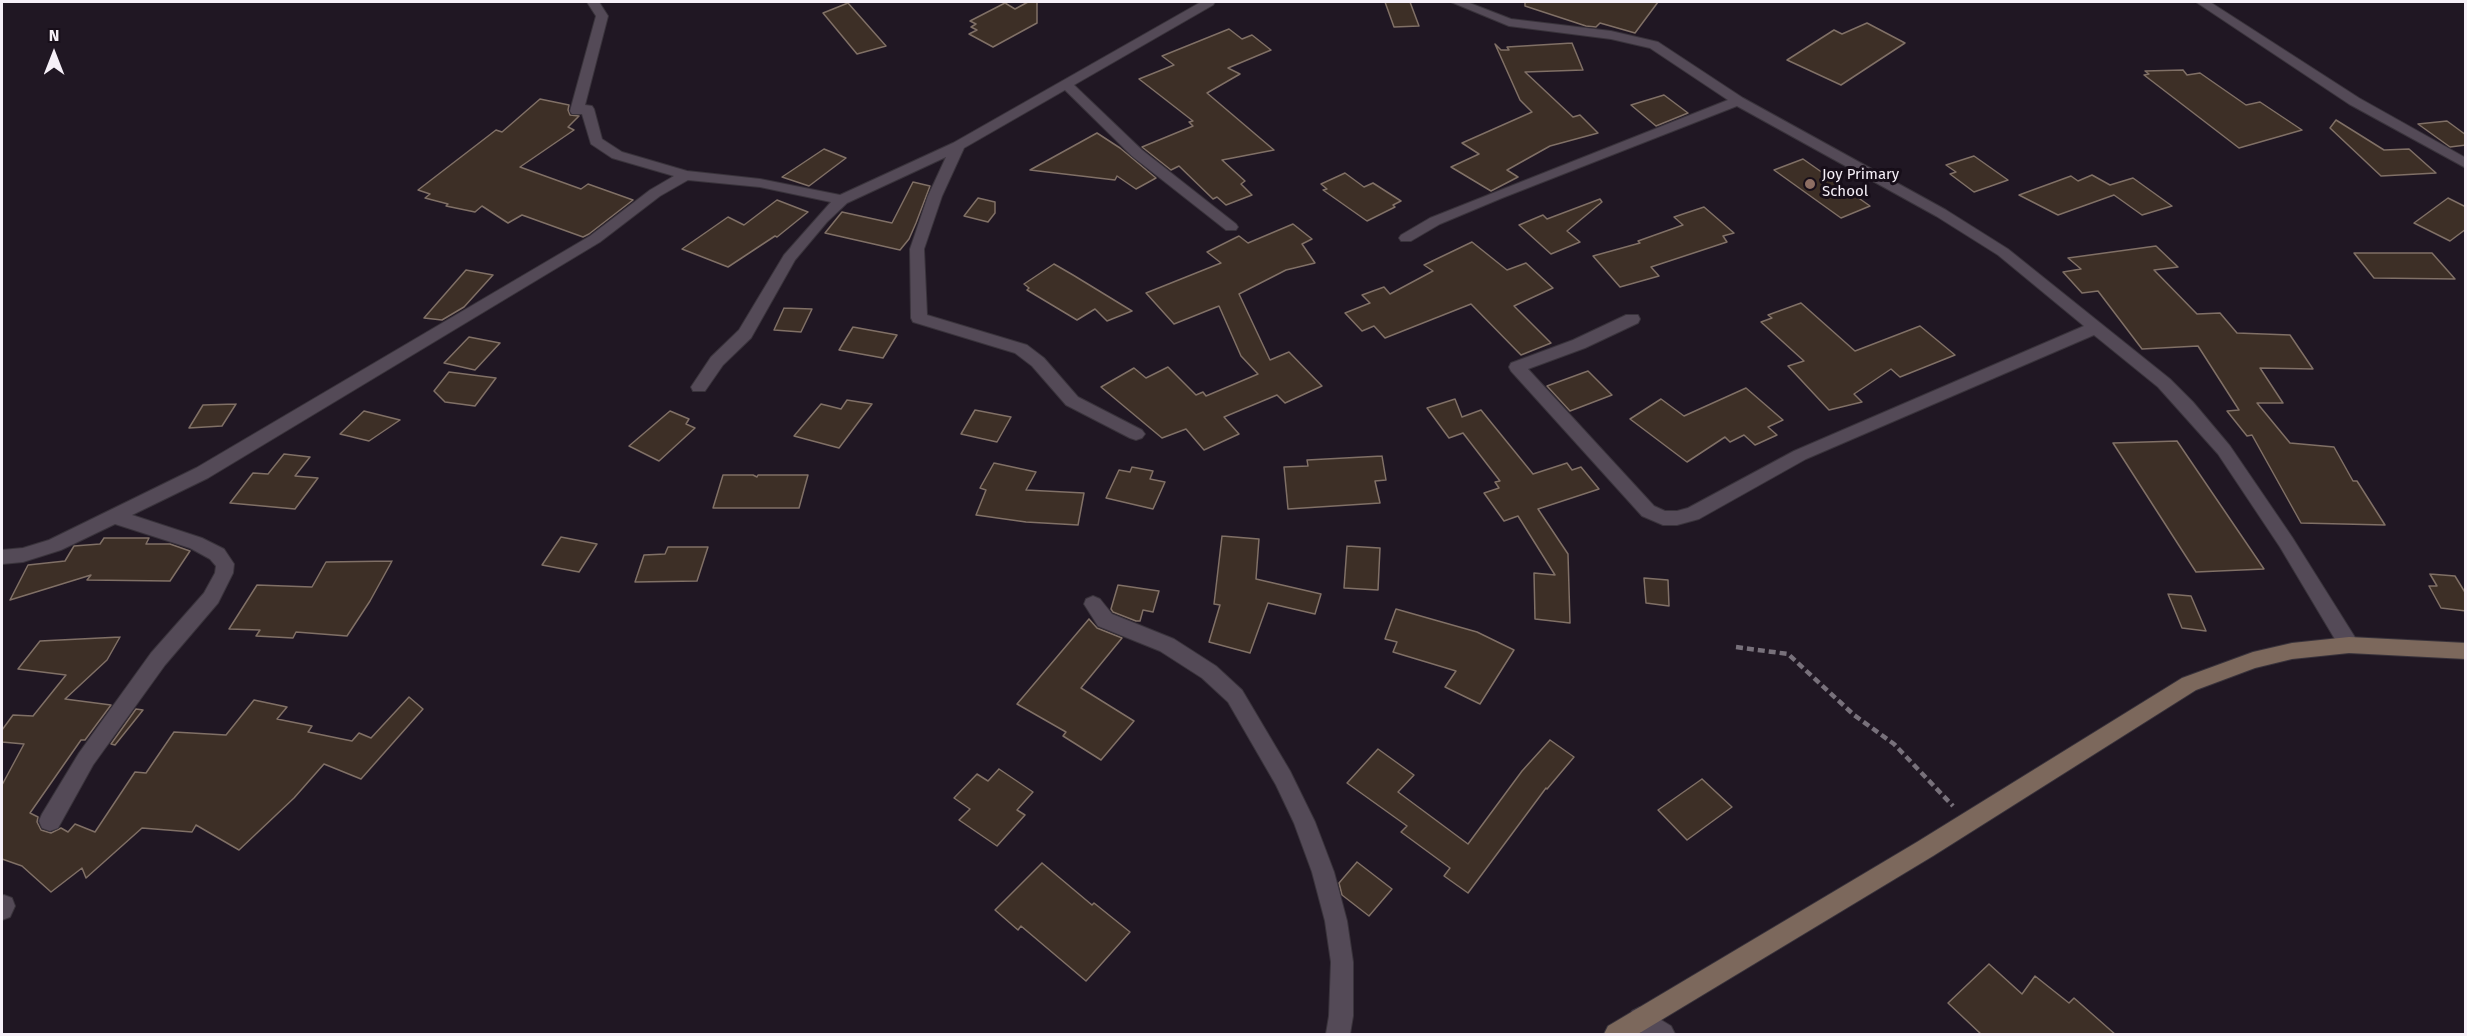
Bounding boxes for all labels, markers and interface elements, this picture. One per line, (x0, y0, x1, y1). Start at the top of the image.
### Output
north arrow (24, 24, 84, 84)
text: N (49, 26, 59, 45)
place label: Joy Primary School (1822, 166, 1899, 201)
marker: Joy Primary School (1803, 177, 1817, 191)

